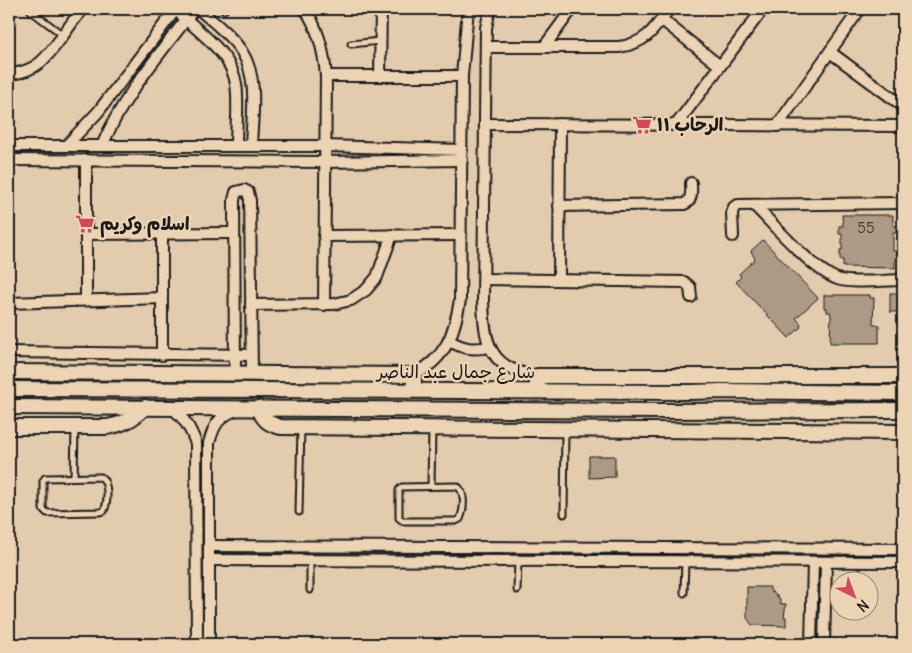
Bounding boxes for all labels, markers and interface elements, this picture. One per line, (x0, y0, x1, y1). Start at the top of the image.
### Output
place label: الرحاب ١١ (657, 113, 723, 136)
supermarket icon: الرحاب ١١ (631, 114, 653, 136)
place label: اسلام وكريم (100, 212, 190, 238)
supermarket icon: اسلام وكريم (74, 213, 96, 235)
house number: 55 (857, 218, 875, 237)
street label: شارع جمال عبد الناصر (375, 360, 535, 384)
north arrow (830, 570, 880, 620)
text: N (853, 596, 872, 616)

